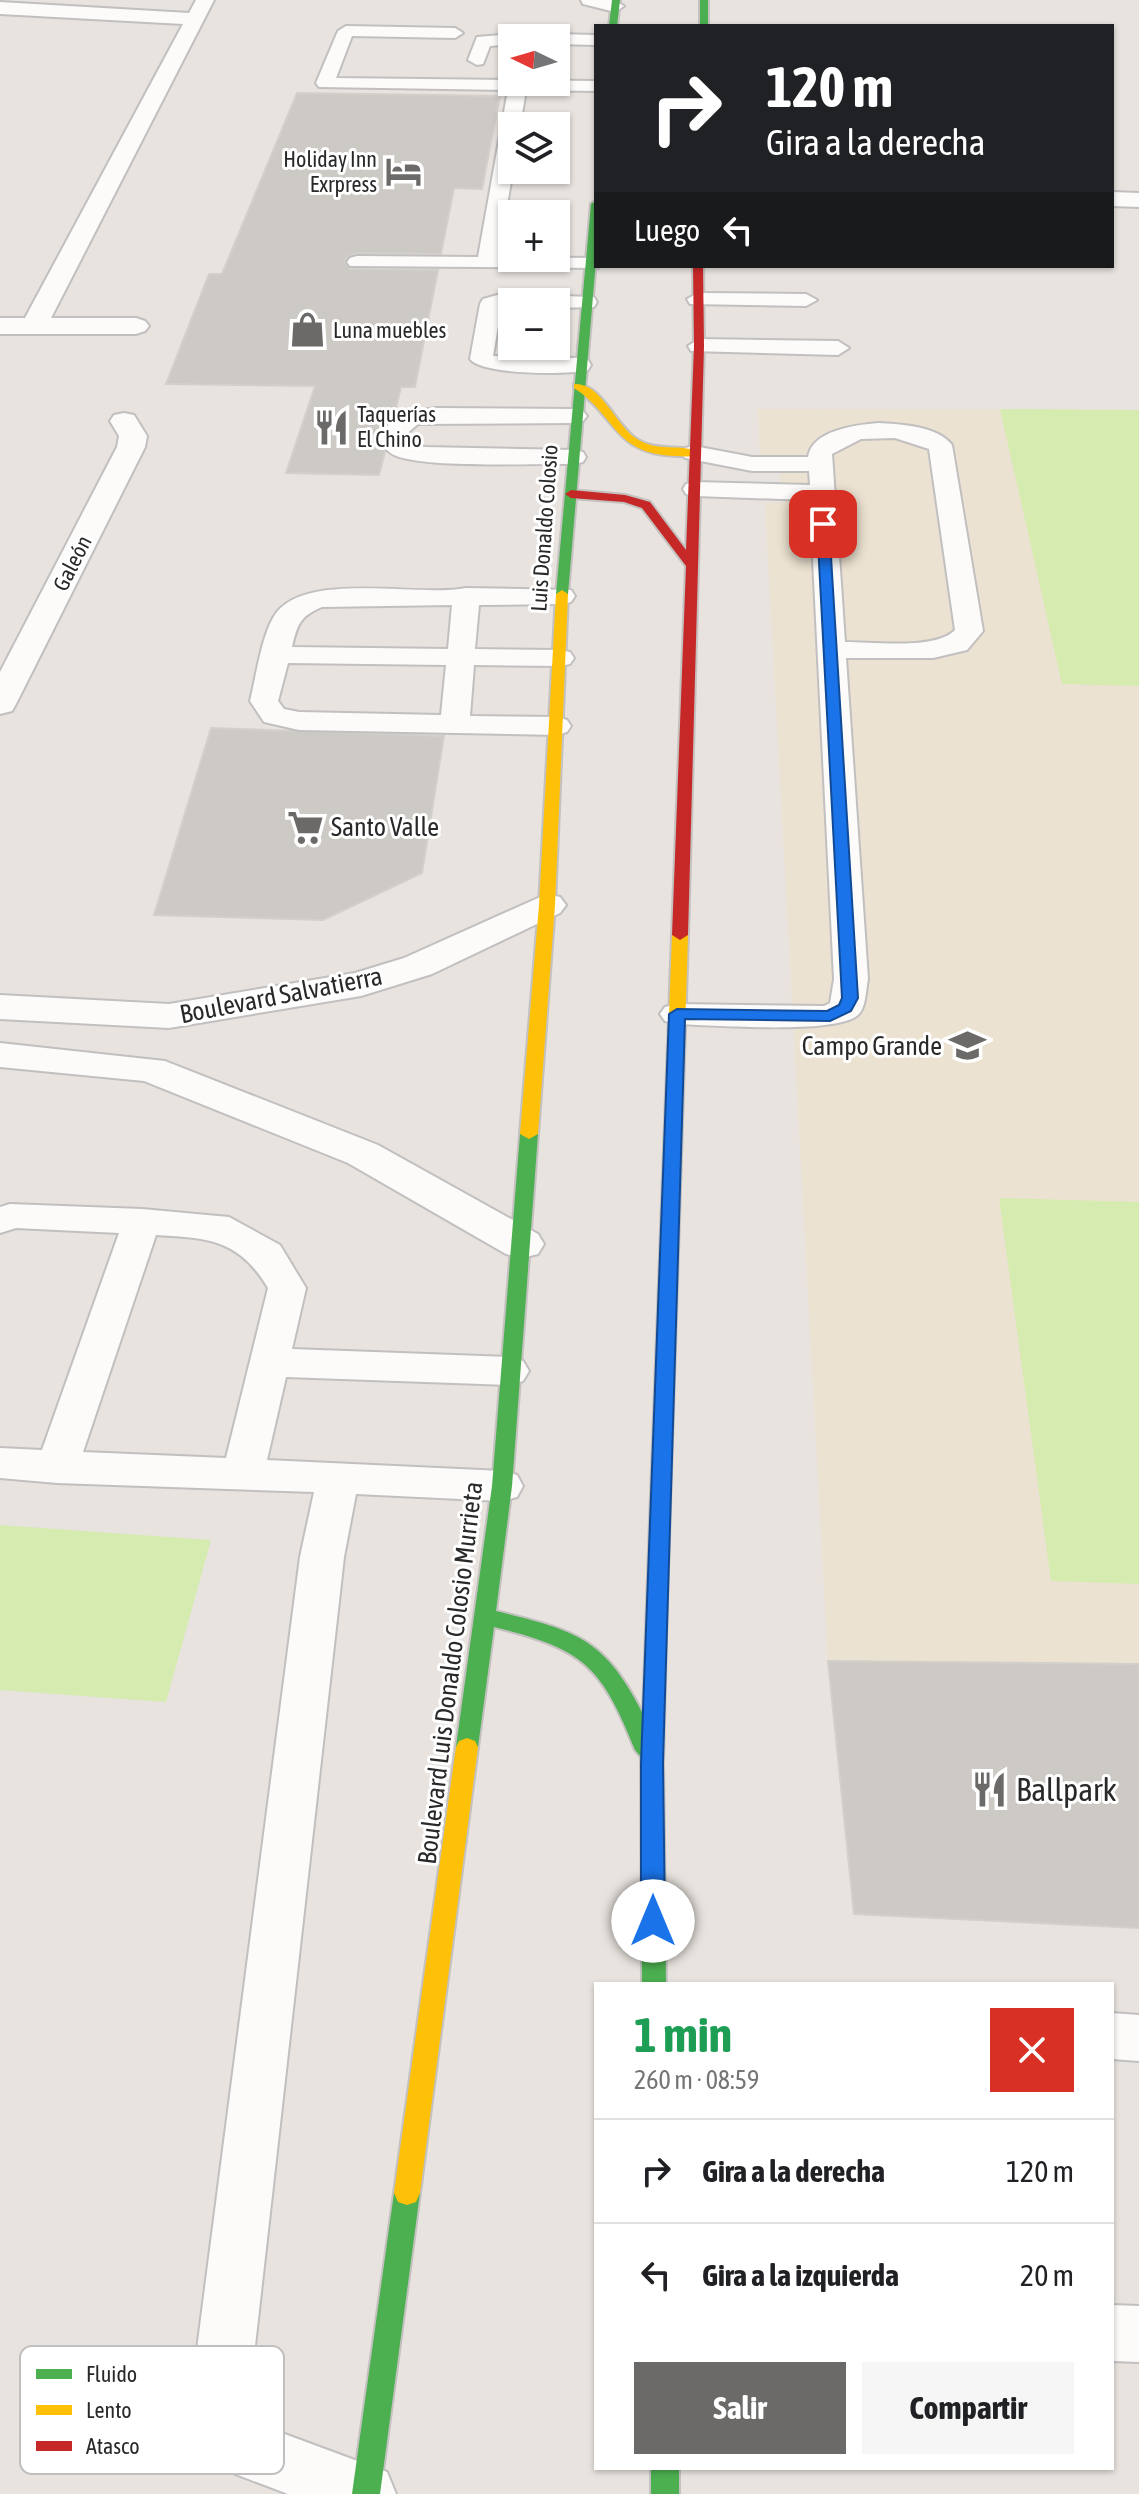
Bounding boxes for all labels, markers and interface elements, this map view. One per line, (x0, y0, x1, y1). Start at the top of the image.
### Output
north arrow (498, 24, 570, 96)
map controls (498, 24, 570, 360)
text: 120 m (766, 55, 893, 119)
icon: right (634, 56, 738, 160)
button: layers (498, 112, 570, 184)
text: Gira a la derecha (766, 121, 986, 163)
place label: Holiday Inn Exrpress (283, 146, 377, 197)
hotel icon: Holiday Inn Exrpress (384, 153, 422, 191)
button: + (498, 200, 570, 272)
icon: left (716, 208, 760, 252)
text: Luego (634, 213, 700, 247)
button: − (498, 288, 570, 360)
shop icon: Luna muebles (288, 311, 326, 349)
place label: Luna muebles (333, 317, 447, 343)
place label: Taquerías El Chino (357, 401, 436, 452)
restaurant icon: Taquerías El Chino (312, 408, 350, 446)
street label: Luis Donaldo Colosio (525, 444, 563, 612)
pin (789, 490, 857, 558)
icon: arrive (801, 502, 845, 546)
street label: Galeón (47, 531, 97, 595)
supermarket icon: Santo Valle (286, 808, 324, 846)
place label: Santo Valle (331, 812, 439, 842)
street label: Boulevard Salvatierra (177, 961, 385, 1029)
school or university icon: Campo Grande (949, 1027, 987, 1065)
place label: Campo Grande (802, 1031, 942, 1061)
street label: Boulevard Luis Donaldo Colosio Murrieta (412, 1480, 488, 1866)
restaurant icon: Ballpark (971, 1770, 1009, 1808)
place label: Ballpark (1016, 1771, 1117, 1808)
position arrow (611, 1879, 695, 1963)
text: 1 min (634, 2007, 732, 2062)
button: close (990, 2008, 1074, 2092)
text: 260 m · 08:59 (634, 2065, 759, 2095)
icon: right (634, 2149, 678, 2193)
text: Gira a la derecha (702, 2154, 885, 2188)
text: 120 m (1006, 2154, 1074, 2188)
icon: left (634, 2253, 678, 2297)
text: Gira a la izquierda (702, 2258, 899, 2292)
text: 20 m (1020, 2258, 1074, 2292)
legend (20, 2346, 284, 2474)
text: Fluido (86, 2361, 137, 2387)
button: Salir (634, 2362, 846, 2454)
button: Compartir (862, 2362, 1074, 2454)
text: Lento (86, 2397, 132, 2423)
text: Atasco (86, 2433, 140, 2459)

